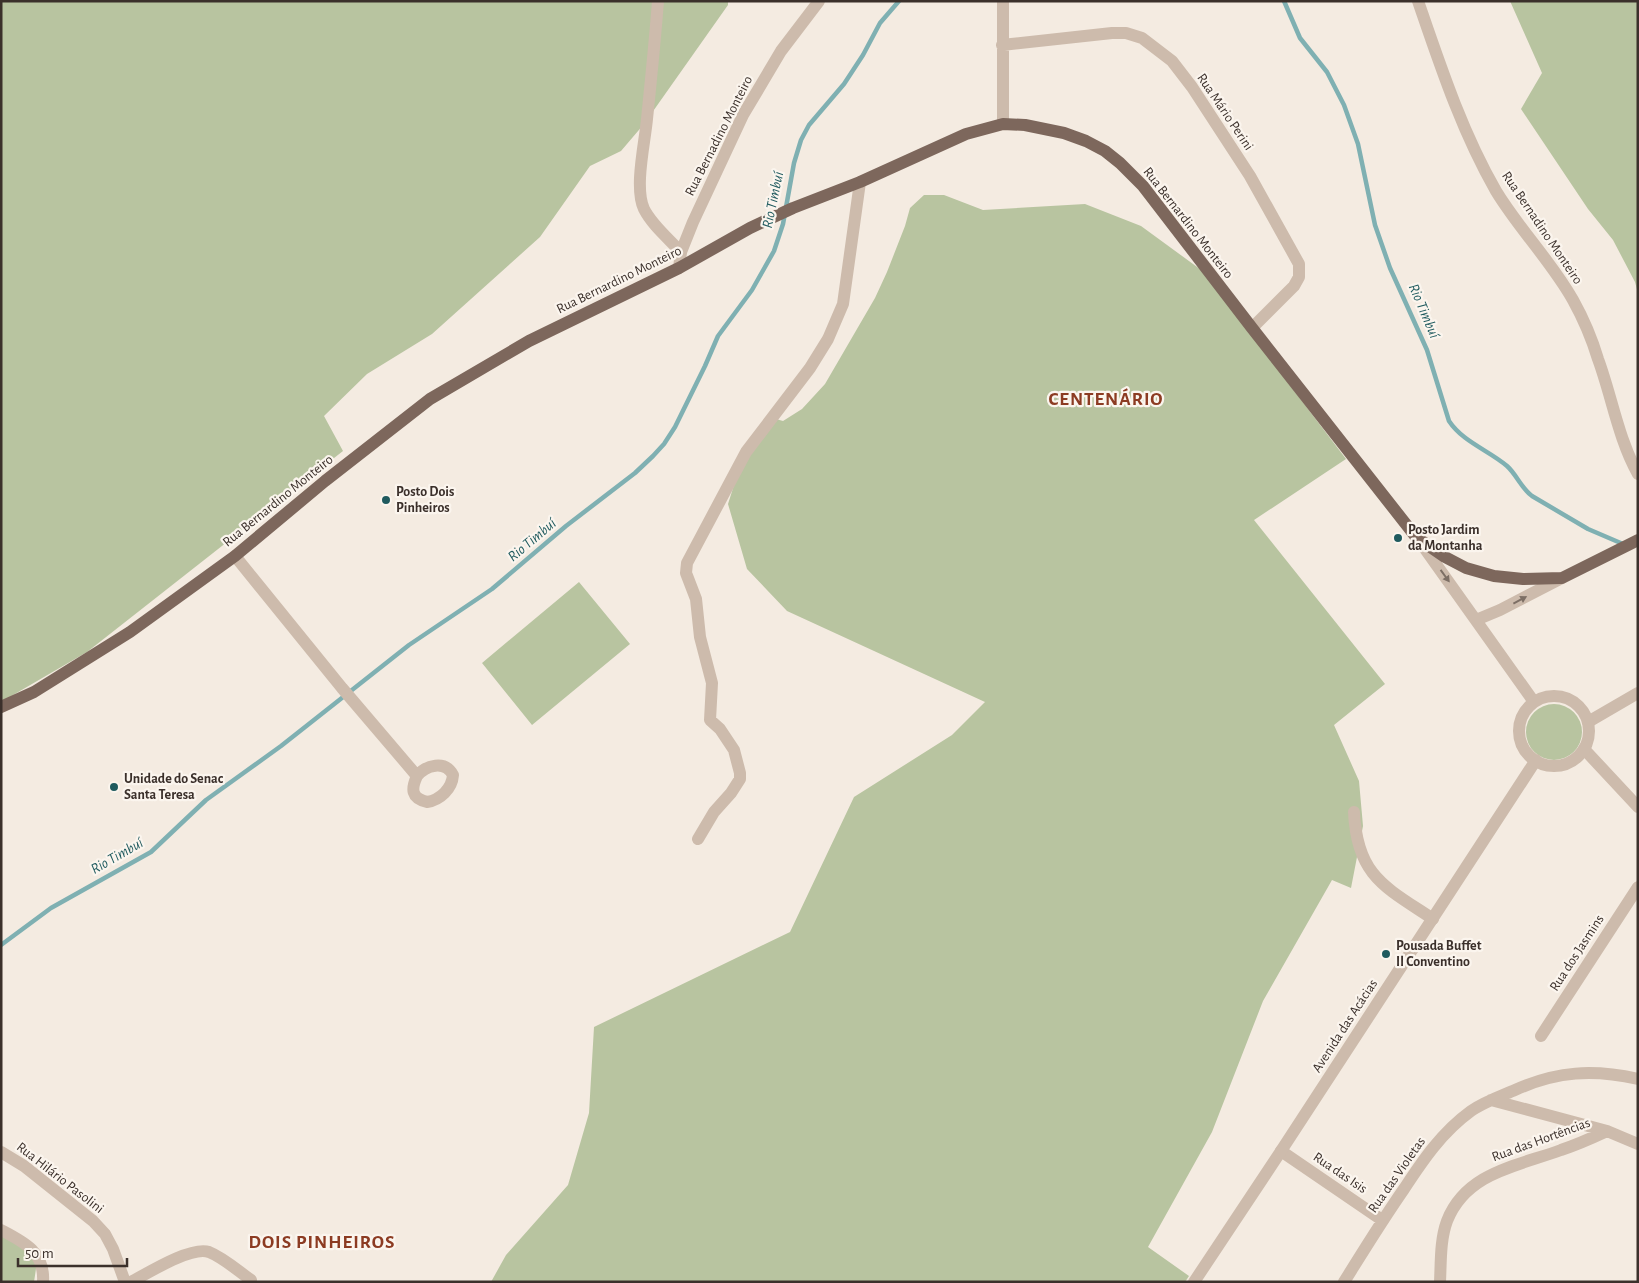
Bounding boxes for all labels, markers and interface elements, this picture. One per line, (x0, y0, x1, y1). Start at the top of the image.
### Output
street label: Rua Mário Perini (1194, 71, 1256, 153)
street label: Rua Bernadino Monteiro (683, 74, 755, 198)
street label: Rua Bernardino Monteiro (1140, 165, 1236, 281)
street label: Rua Bernadino Monteiro (1499, 169, 1585, 287)
water label: Rio Timbuí (760, 170, 786, 230)
street label: Rua Bernardino Monteiro (554, 244, 684, 316)
water label: Rio Timbuí (1406, 282, 1442, 341)
district label: CENTENÁRIO (1048, 388, 1164, 409)
street label: Rua Bernardino Monteiro (220, 452, 336, 550)
place label: Posto Dois Pinheiros (396, 485, 454, 515)
marker: Posto Dois Pinheiros (380, 494, 392, 506)
water label: Rio Timbuí (505, 515, 559, 564)
place label: Posto Jardim da Montanha (1408, 523, 1483, 553)
marker: Posto Jardim da Montanha (1392, 532, 1404, 544)
one-way arrow (1440, 569, 1450, 583)
one-way arrow (1513, 596, 1527, 604)
place label: Unidade do Senac Santa Teresa (124, 772, 224, 802)
marker: Unidade do Senac Santa Teresa (108, 781, 120, 793)
water label: Rio Timbuí (88, 835, 146, 877)
street label: Rua dos Jasmins (1547, 912, 1607, 994)
place label: Pousada Buffet Il Conventino (1396, 939, 1482, 969)
marker: Pousada Buffet Il Conventino (1380, 948, 1392, 960)
street label: Avenida das Acácias (1310, 977, 1380, 1075)
street label: Rua das Hortências (1490, 1116, 1592, 1164)
street label: Rua das Violetas (1366, 1135, 1428, 1215)
street label: Rua Hilário Pasolini (14, 1140, 106, 1216)
street label: Rua das Isis (1310, 1150, 1370, 1196)
district label: DOIS PINHEIROS (248, 1233, 396, 1252)
scale bar (18, 1236, 126, 1268)
text: 50 m (25, 1246, 54, 1261)

